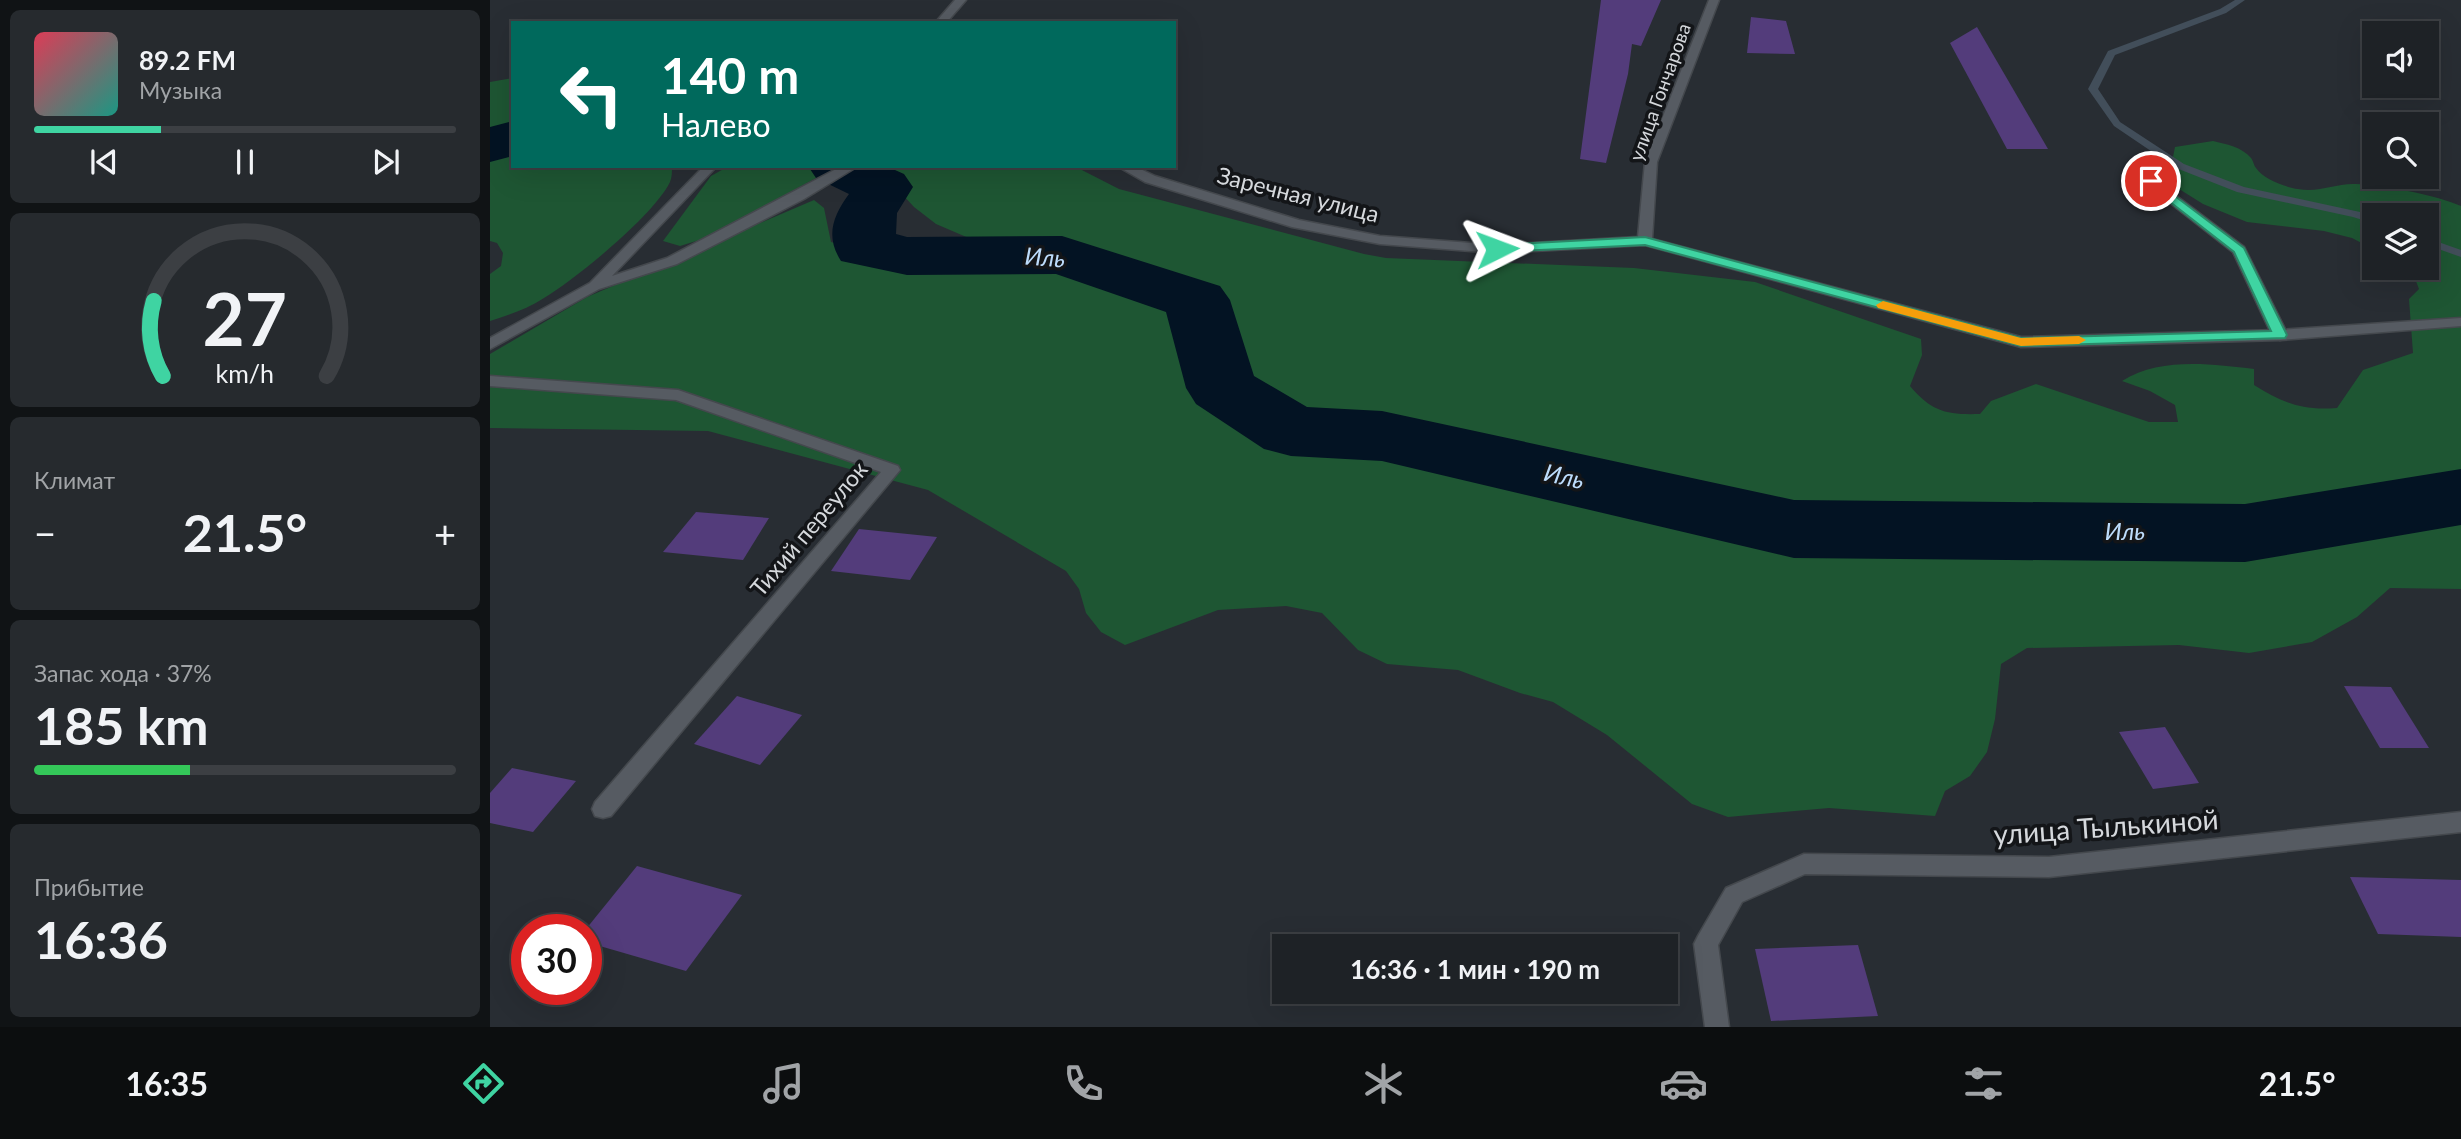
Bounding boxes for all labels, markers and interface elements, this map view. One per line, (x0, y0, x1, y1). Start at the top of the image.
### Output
street label: улица Гончарова (1624, 20, 1695, 164)
map controls (2362, 21, 2439, 280)
button: sound (2362, 21, 2439, 98)
text: 89.2 FM (139, 44, 236, 76)
text: 140 m (661, 46, 799, 104)
icon: left (546, 49, 637, 140)
text: Музыка (139, 76, 222, 104)
text: Налево (661, 105, 771, 144)
button: search (2362, 112, 2439, 189)
icon: previous (85, 143, 123, 181)
icon: pause (226, 143, 264, 181)
icon: next (367, 143, 405, 181)
pin (2121, 151, 2181, 211)
street label: Заречная улица (1214, 160, 1382, 228)
icon: arrive (2132, 162, 2170, 200)
button: layers (2362, 203, 2439, 280)
position arrow (1460, 212, 1534, 286)
water label: Иль (1024, 241, 1066, 272)
text: 27 (203, 275, 287, 363)
text: km/h (216, 358, 274, 388)
street label: Тихий переулок (744, 455, 873, 601)
water label: Иль (1541, 457, 1587, 494)
text: Климат (34, 466, 115, 494)
text: 21.5° (183, 501, 307, 563)
text: − (34, 510, 56, 556)
text: + (434, 510, 456, 556)
water label: Иль (2105, 516, 2145, 545)
text: Запас хода · 37% (34, 659, 212, 687)
text: 185 km (34, 694, 208, 756)
street label: улица Тылькиной (1992, 801, 2220, 851)
text: Прибытие (34, 873, 144, 901)
text: 16:36 (34, 908, 168, 970)
speed limit sign: 30 (511, 914, 602, 1005)
text: 16:36 · 1 мин · 190 m (1350, 953, 1600, 985)
icon: directions (459, 1059, 508, 1108)
icon: music (759, 1059, 808, 1108)
icon: phone (1059, 1059, 1108, 1108)
icon: climate (1359, 1059, 1408, 1108)
icon: car (1659, 1059, 1708, 1108)
icon: filters (1959, 1059, 2008, 1108)
text: 16:35 (125, 1064, 208, 1103)
text: 21.5° (2259, 1064, 2335, 1103)

